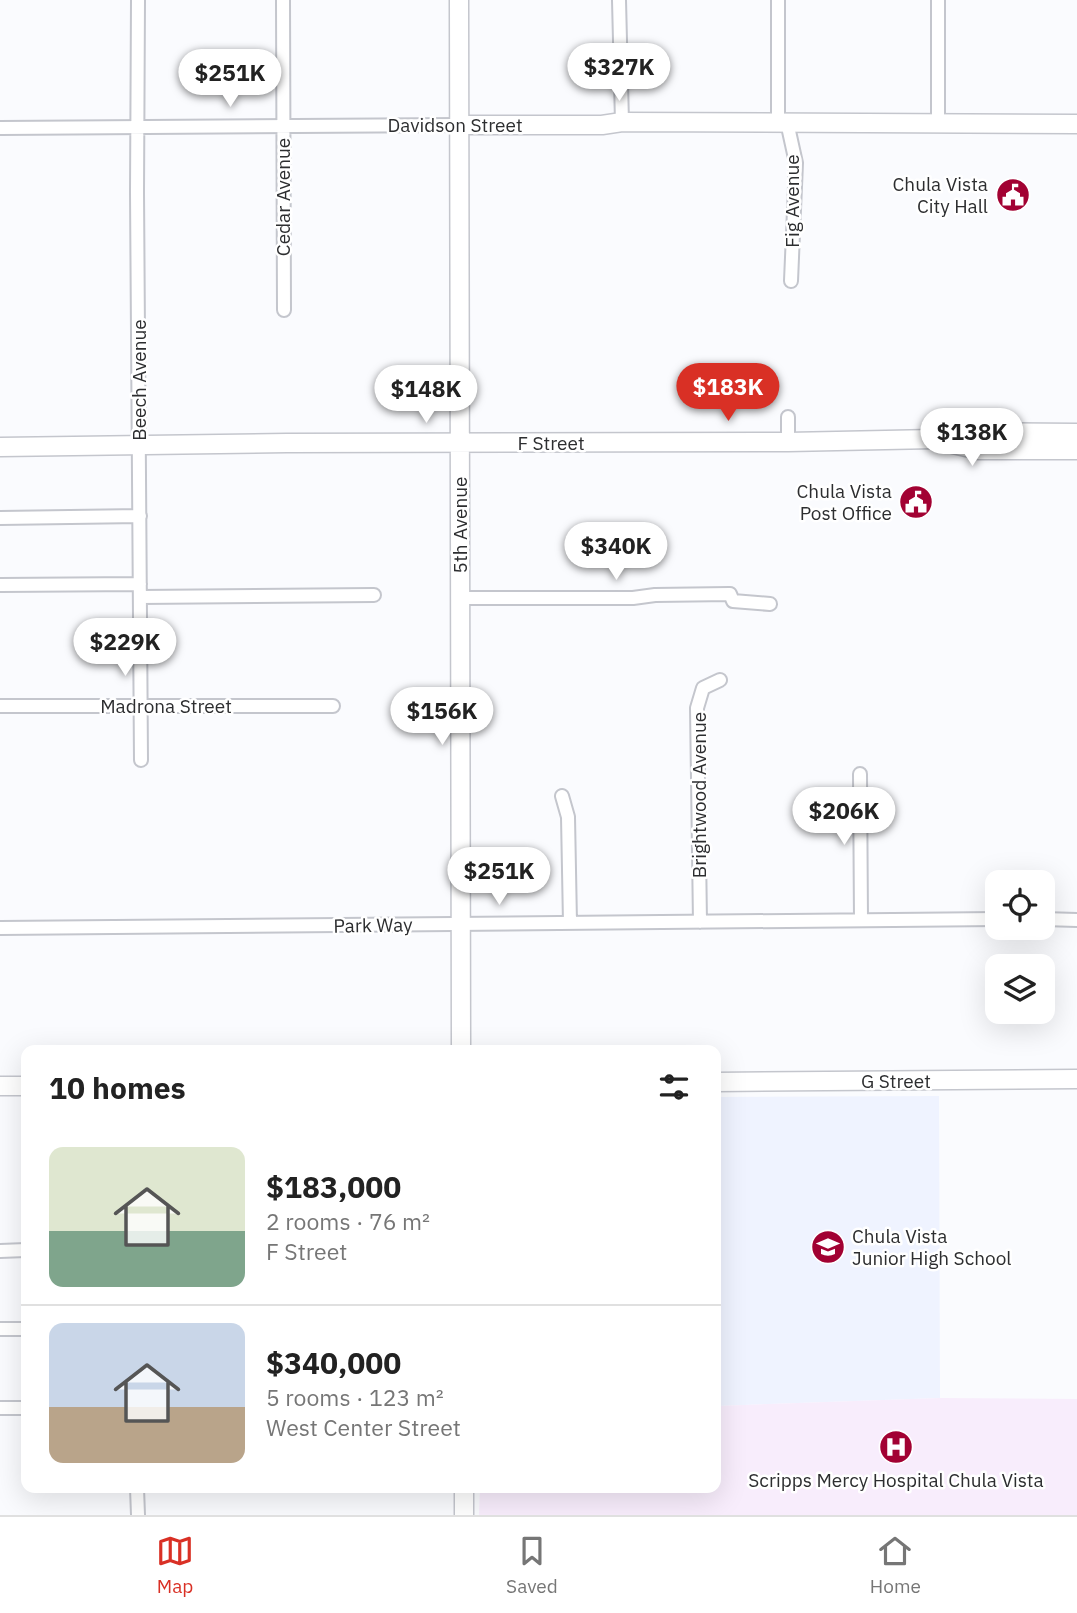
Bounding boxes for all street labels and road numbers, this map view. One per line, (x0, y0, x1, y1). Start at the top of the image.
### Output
street label: Davidson Street (387, 113, 523, 137)
street label: Cedar Avenue (271, 138, 295, 256)
street label: Fig Avenue (780, 154, 804, 248)
street label: Beech Avenue (127, 319, 151, 441)
street label: F Street (517, 431, 585, 455)
street label: 5th Avenue (448, 477, 472, 573)
street label: Madrona Street (100, 694, 232, 718)
street label: Brightwood Avenue (687, 712, 711, 878)
street label: Park Way (333, 912, 413, 938)
street label: G Street (861, 1069, 931, 1093)

